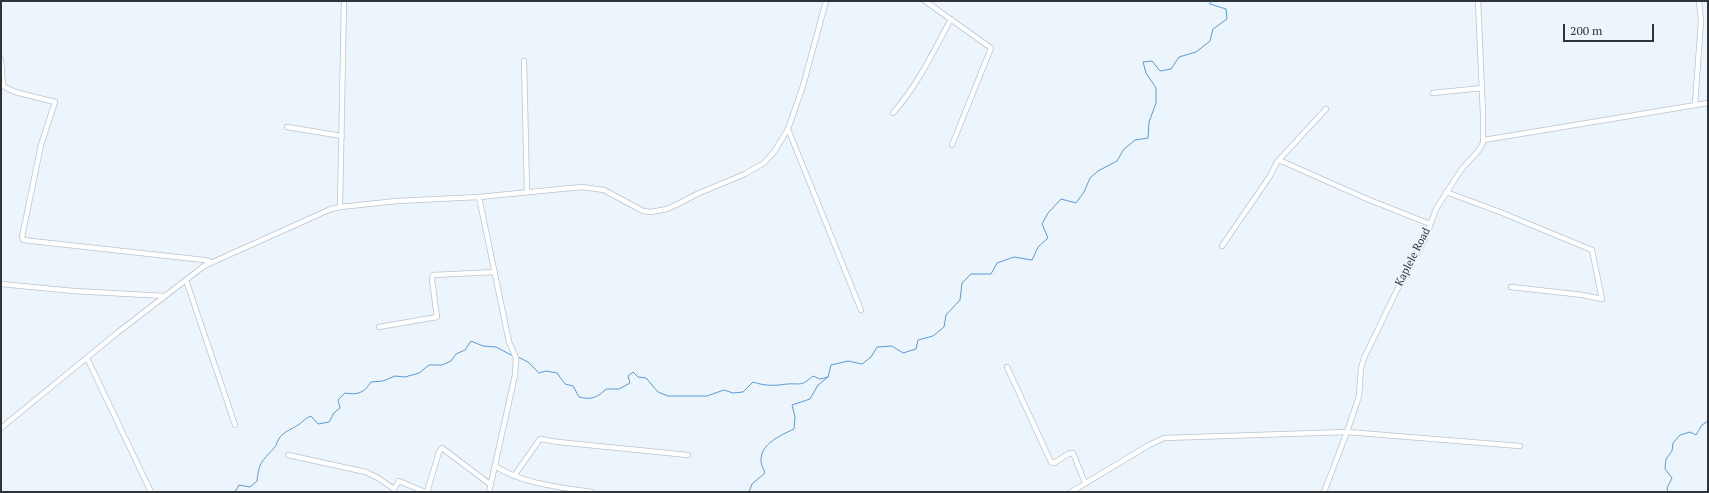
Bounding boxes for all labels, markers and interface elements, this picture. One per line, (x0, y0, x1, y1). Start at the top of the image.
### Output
scale bar (1565, 16, 1656, 42)
text: 200 m (1570, 23, 1602, 38)
street label: Kaplele Road (1393, 226, 1433, 288)

